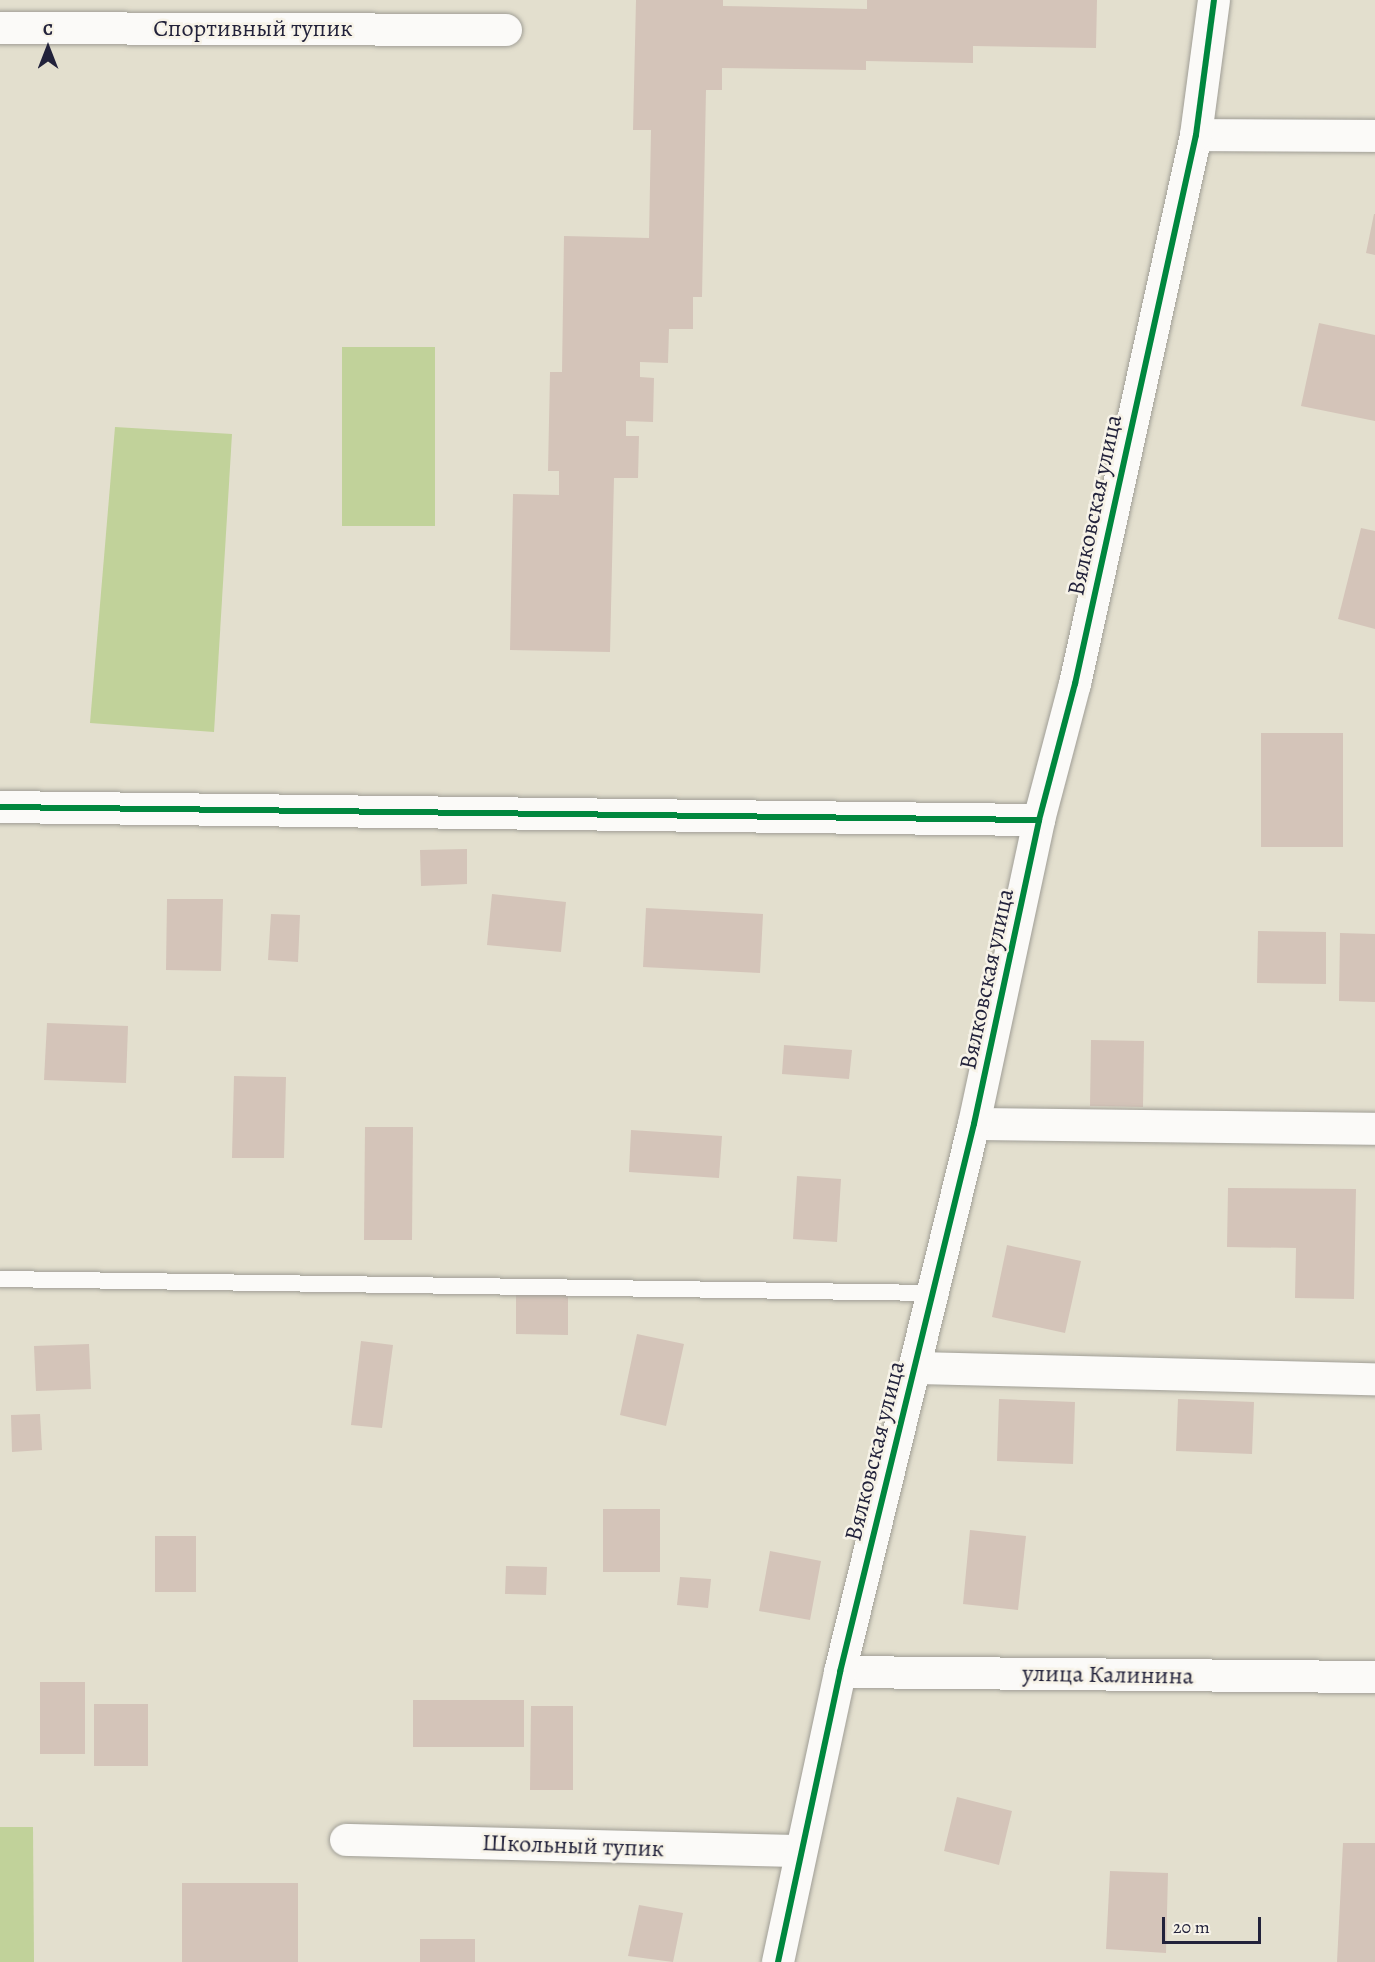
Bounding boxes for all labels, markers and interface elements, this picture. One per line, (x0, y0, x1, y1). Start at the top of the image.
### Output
street label: Спортивный тупик (153, 15, 353, 43)
north arrow (18, 18, 78, 78)
text: С (43, 19, 53, 41)
street label: Вялковская улица (1062, 412, 1128, 598)
street label: Вялковская улица (954, 886, 1020, 1072)
street label: Вялковская улица (839, 1358, 911, 1544)
street label: улица Калинина (1022, 1659, 1194, 1691)
street label: Школьный тупик (481, 1828, 665, 1864)
scale bar (1165, 1905, 1264, 1943)
text: 20 m (1173, 1915, 1210, 1939)

